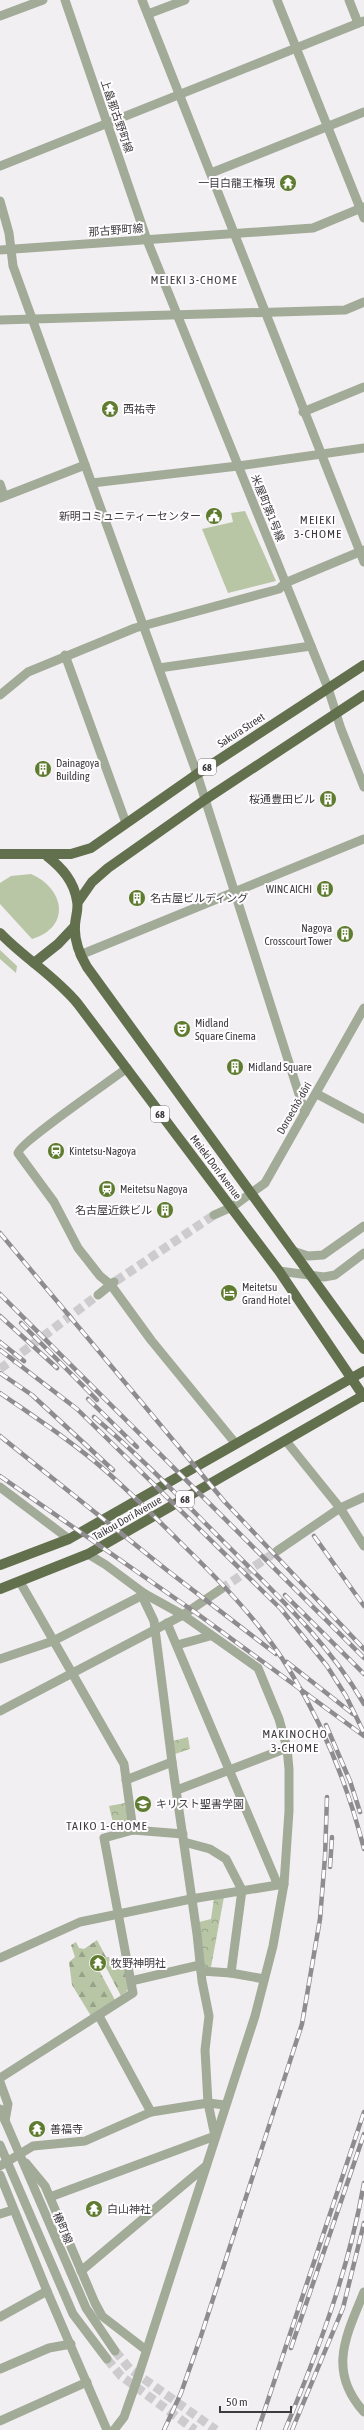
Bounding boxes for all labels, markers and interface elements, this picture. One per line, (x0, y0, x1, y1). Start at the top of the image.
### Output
street label: 上畠那古野町線 (99, 78, 135, 154)
temple icon: 一目白龍王権現 (278, 173, 298, 193)
place label: 一目白龍王権現 (198, 177, 275, 189)
street label: 那古野町線 (88, 222, 144, 238)
district label: MEIEKI 3-CHOME (150, 273, 238, 287)
temple icon: 西祐寺 (100, 399, 120, 419)
place label: 西祐寺 (123, 403, 156, 415)
street label: 米屋町第1号線 (249, 473, 287, 543)
public building icon: 新明コミュニティーセンター (204, 506, 224, 526)
place label: 新明コミュニティーセンター (59, 510, 201, 522)
district label: MEIEKI 3-CHOME (294, 513, 342, 541)
street label: Sakura Street (215, 710, 267, 750)
place label: Dainagoya Building (56, 757, 99, 782)
building icon: Dainagoya Building (33, 759, 53, 779)
road number: 68 (198, 759, 216, 775)
building icon: 桜通豊田ビル (318, 789, 338, 809)
place label: 桜通豊田ビル (249, 793, 315, 805)
building icon: WINC AICHI (315, 879, 335, 899)
place label: WINC AICHI (266, 883, 312, 895)
building icon: 名古屋ビルディング (127, 888, 147, 908)
place label: 名古屋ビルディング (150, 892, 248, 904)
place label: Nagoya Crosscourt Tower (265, 922, 333, 947)
building icon: Nagoya Crosscourt Tower (335, 924, 355, 944)
place label: Midland Square Cinema (195, 1017, 256, 1042)
theatre icon: Midland Square Cinema (172, 1019, 192, 1039)
building icon: Midland Square (225, 1057, 245, 1077)
place label: Midland Square (248, 1061, 312, 1073)
street label: Doroechō-dōri (274, 1080, 314, 1136)
road number: 68 (151, 1106, 169, 1122)
street label: Meieki Dori Avenue (188, 1132, 244, 1202)
station icon: Kintetsu-Nagoya (46, 1141, 66, 1161)
place label: Kintetsu-Nagoya (69, 1145, 136, 1157)
station icon: Meitetsu Nagoya (97, 1179, 117, 1199)
place label: Meitetsu Nagoya (120, 1183, 188, 1195)
building icon: 名古屋近鉄ビル (155, 1200, 175, 1220)
place label: 名古屋近鉄ビル (75, 1204, 152, 1216)
place label: Meitetsu Grand Hotel (242, 1281, 291, 1306)
hotel icon: Meitetsu Grand Hotel (219, 1283, 239, 1303)
road number: 68 (176, 1491, 194, 1507)
street label: Taikou Dori Avenue (90, 1493, 164, 1543)
district label: MAKINOCHO 3-CHOME (262, 1727, 328, 1755)
school or university icon: キリスト聖書学園 (133, 1794, 153, 1814)
place label: キリスト聖書学園 (156, 1798, 244, 1810)
district label: TAIKO 1-CHOME (66, 1819, 148, 1833)
temple icon: 牧野神明社 (88, 1953, 108, 1973)
place label: 牧野神明社 (111, 1957, 166, 1969)
temple icon: 善福寺 (27, 2119, 47, 2139)
place label: 善福寺 (50, 2123, 83, 2135)
temple icon: 白山神社 (84, 2199, 104, 2219)
place label: 白山神社 (107, 2203, 151, 2215)
street label: 椿町線 (51, 2210, 75, 2246)
scale bar (220, 2388, 291, 2414)
text: 50 m (226, 2395, 248, 2409)

